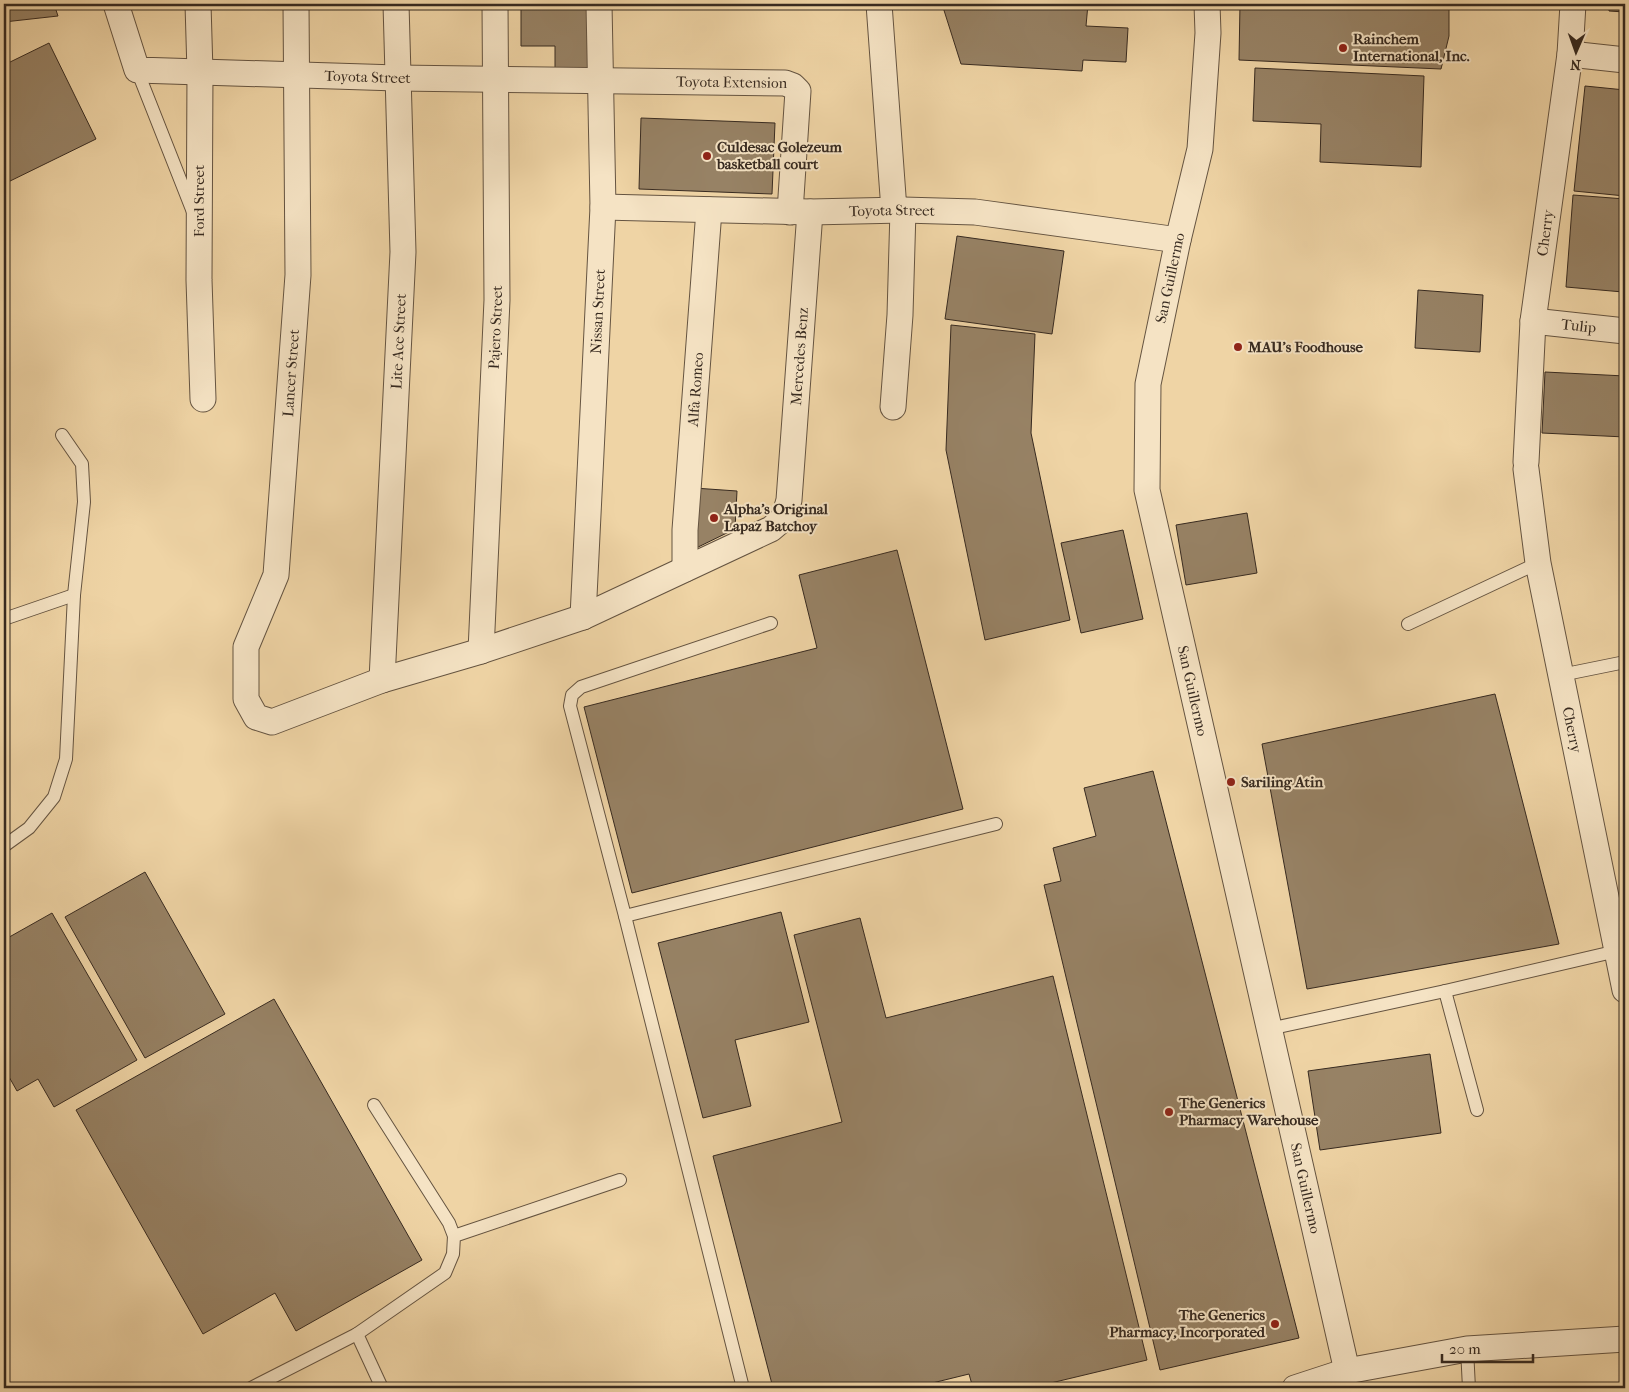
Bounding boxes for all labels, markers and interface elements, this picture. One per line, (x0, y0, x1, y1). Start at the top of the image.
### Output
north arrow (1552, 28, 1602, 78)
place label: Rainchem International, Inc. (1353, 30, 1470, 65)
marker: Rainchem International, Inc. (1337, 42, 1349, 54)
text: N (1570, 56, 1581, 73)
street label: Toyota Street (324, 67, 412, 87)
street label: Toyota Extension (676, 73, 788, 92)
place label: Culdesac Golezeum basketball court (716, 138, 843, 173)
marker: Culdesac Golezeum basketball court (701, 150, 713, 162)
street label: Ford Street (190, 164, 208, 237)
street label: Toyota Street (849, 201, 936, 220)
street label: Cherry (1533, 208, 1557, 257)
street label: San Guillermo (1152, 231, 1188, 325)
street label: Nissan Street (587, 268, 609, 354)
street label: Pajero Street (485, 285, 506, 370)
street label: Lite Ace Street (387, 292, 410, 390)
street label: Mercedes Benz (787, 306, 812, 406)
street label: Tulip (1560, 315, 1597, 337)
street label: Lancer Street (279, 328, 303, 417)
place label: MAU’s Foodhouse (1247, 338, 1364, 356)
marker: MAU’s Foodhouse (1232, 341, 1244, 353)
street label: Alfa Romeo (684, 351, 707, 428)
place label: Alpha's Original Lapaz Batchoy (723, 500, 829, 535)
marker: Alpha's Original Lapaz Batchoy (708, 512, 720, 524)
street label: San Guillermo (1174, 644, 1212, 738)
street label: Cherry (1559, 705, 1586, 755)
place label: Sariling Atin (1241, 773, 1323, 791)
marker: Sariling Atin (1225, 776, 1237, 788)
place label: The Generics Pharmacy Warehouse (1178, 1094, 1319, 1129)
marker: The Generics Pharmacy Warehouse (1163, 1106, 1175, 1118)
street label: San Guillermo (1287, 1141, 1325, 1236)
place label: The Generics Pharmacy, Incorporated (1109, 1306, 1266, 1341)
marker: The Generics Pharmacy, Incorporated (1269, 1318, 1281, 1330)
scale bar (1442, 1332, 1533, 1364)
text: 20 m (1449, 1340, 1481, 1358)

